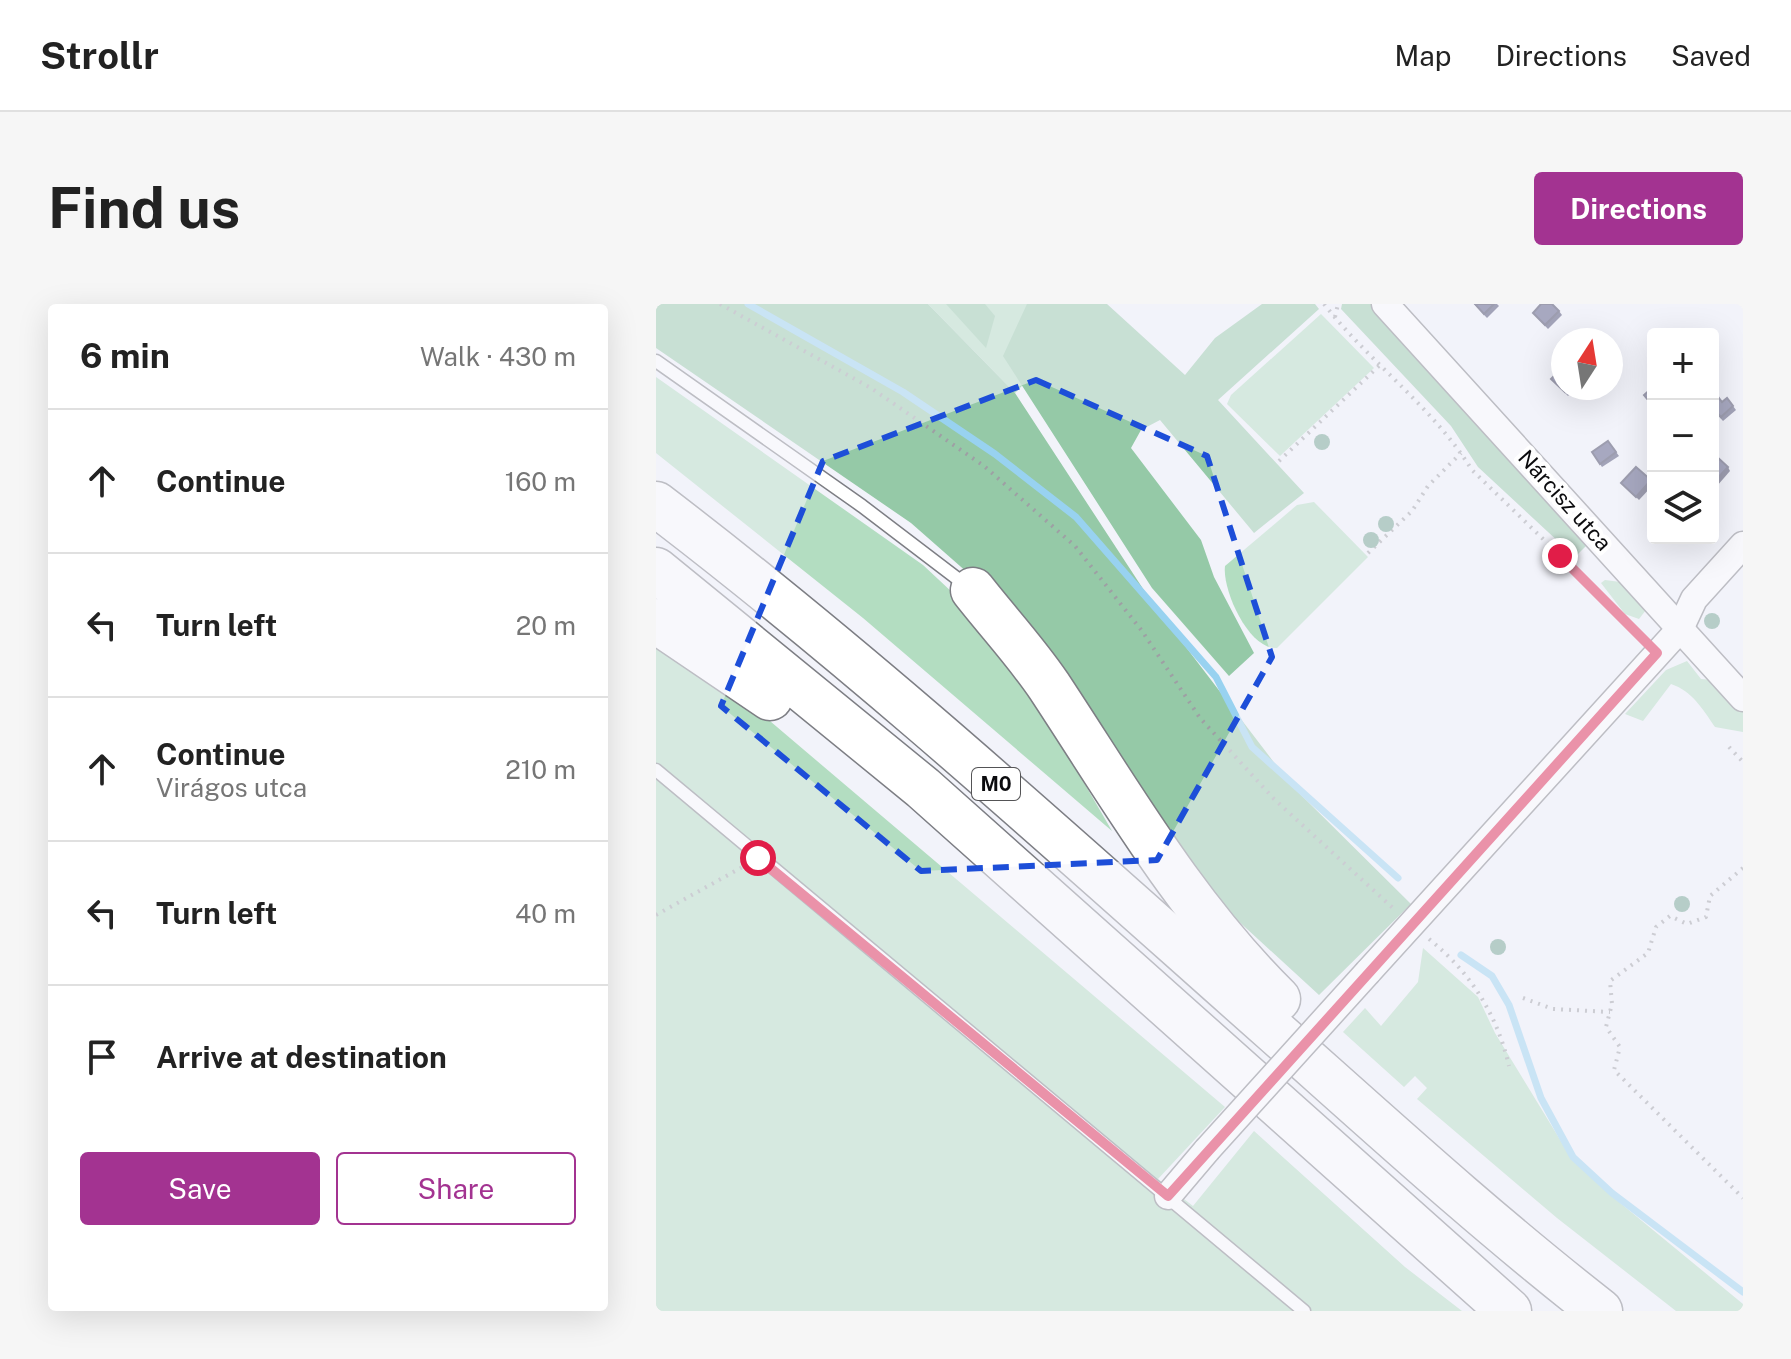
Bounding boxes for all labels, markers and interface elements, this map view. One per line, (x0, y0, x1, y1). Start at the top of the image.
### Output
text: Strollr (40, 33, 159, 78)
text: Map (1395, 39, 1451, 72)
text: Directions (1495, 39, 1627, 72)
text: Saved (1671, 39, 1751, 72)
button: Directions (1534, 172, 1743, 245)
text: Find us (48, 175, 240, 241)
north arrow (1551, 328, 1623, 400)
map controls (1647, 328, 1719, 544)
button: + (1647, 328, 1719, 400)
text: 6 min (80, 336, 170, 376)
text: Walk · 430 m (420, 341, 576, 372)
button: − (1647, 400, 1719, 472)
street label: Nárcisz utca (1513, 444, 1617, 556)
icon: ahead (80, 459, 124, 503)
text: Continue (156, 463, 286, 499)
text: 160 m (505, 466, 576, 497)
button: layers (1647, 472, 1719, 544)
route end (1542, 538, 1578, 574)
icon: left (80, 603, 124, 647)
text: Turn left (156, 607, 277, 643)
text: 20 m (516, 610, 576, 641)
text: Continue (156, 736, 286, 772)
icon: ahead (80, 747, 124, 791)
text: 210 m (505, 754, 576, 785)
road number: M0 (972, 768, 1020, 800)
text: Virágos utca (156, 772, 307, 803)
route start (740, 840, 776, 876)
icon: left (80, 891, 124, 935)
text: Turn left (156, 895, 277, 931)
text: 40 m (515, 898, 576, 929)
icon: arrive (80, 1035, 124, 1079)
text: Arrive at destination (156, 1039, 447, 1075)
button: Save (80, 1152, 320, 1225)
button: Share (336, 1152, 576, 1225)

